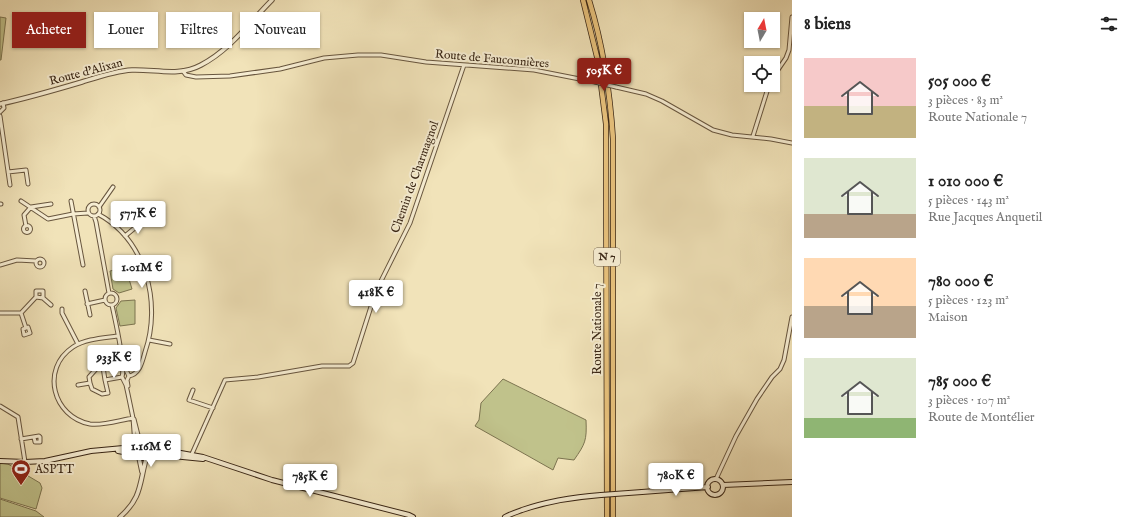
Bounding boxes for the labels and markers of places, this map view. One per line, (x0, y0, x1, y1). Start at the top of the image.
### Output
pin: 505K € (571, 58, 637, 92)
pin: 577K € (105, 201, 171, 235)
pin: 1.01M € (105, 255, 179, 289)
pin: 418K € (343, 280, 409, 314)
pin: 933K € (81, 345, 147, 379)
pin: 1.16M € (114, 434, 188, 468)
sports icon: ASPTT (10, 458, 32, 486)
place label: ASPTT (34, 462, 74, 477)
pin: 780K € (643, 463, 709, 497)
pin: 785K € (277, 464, 343, 498)

